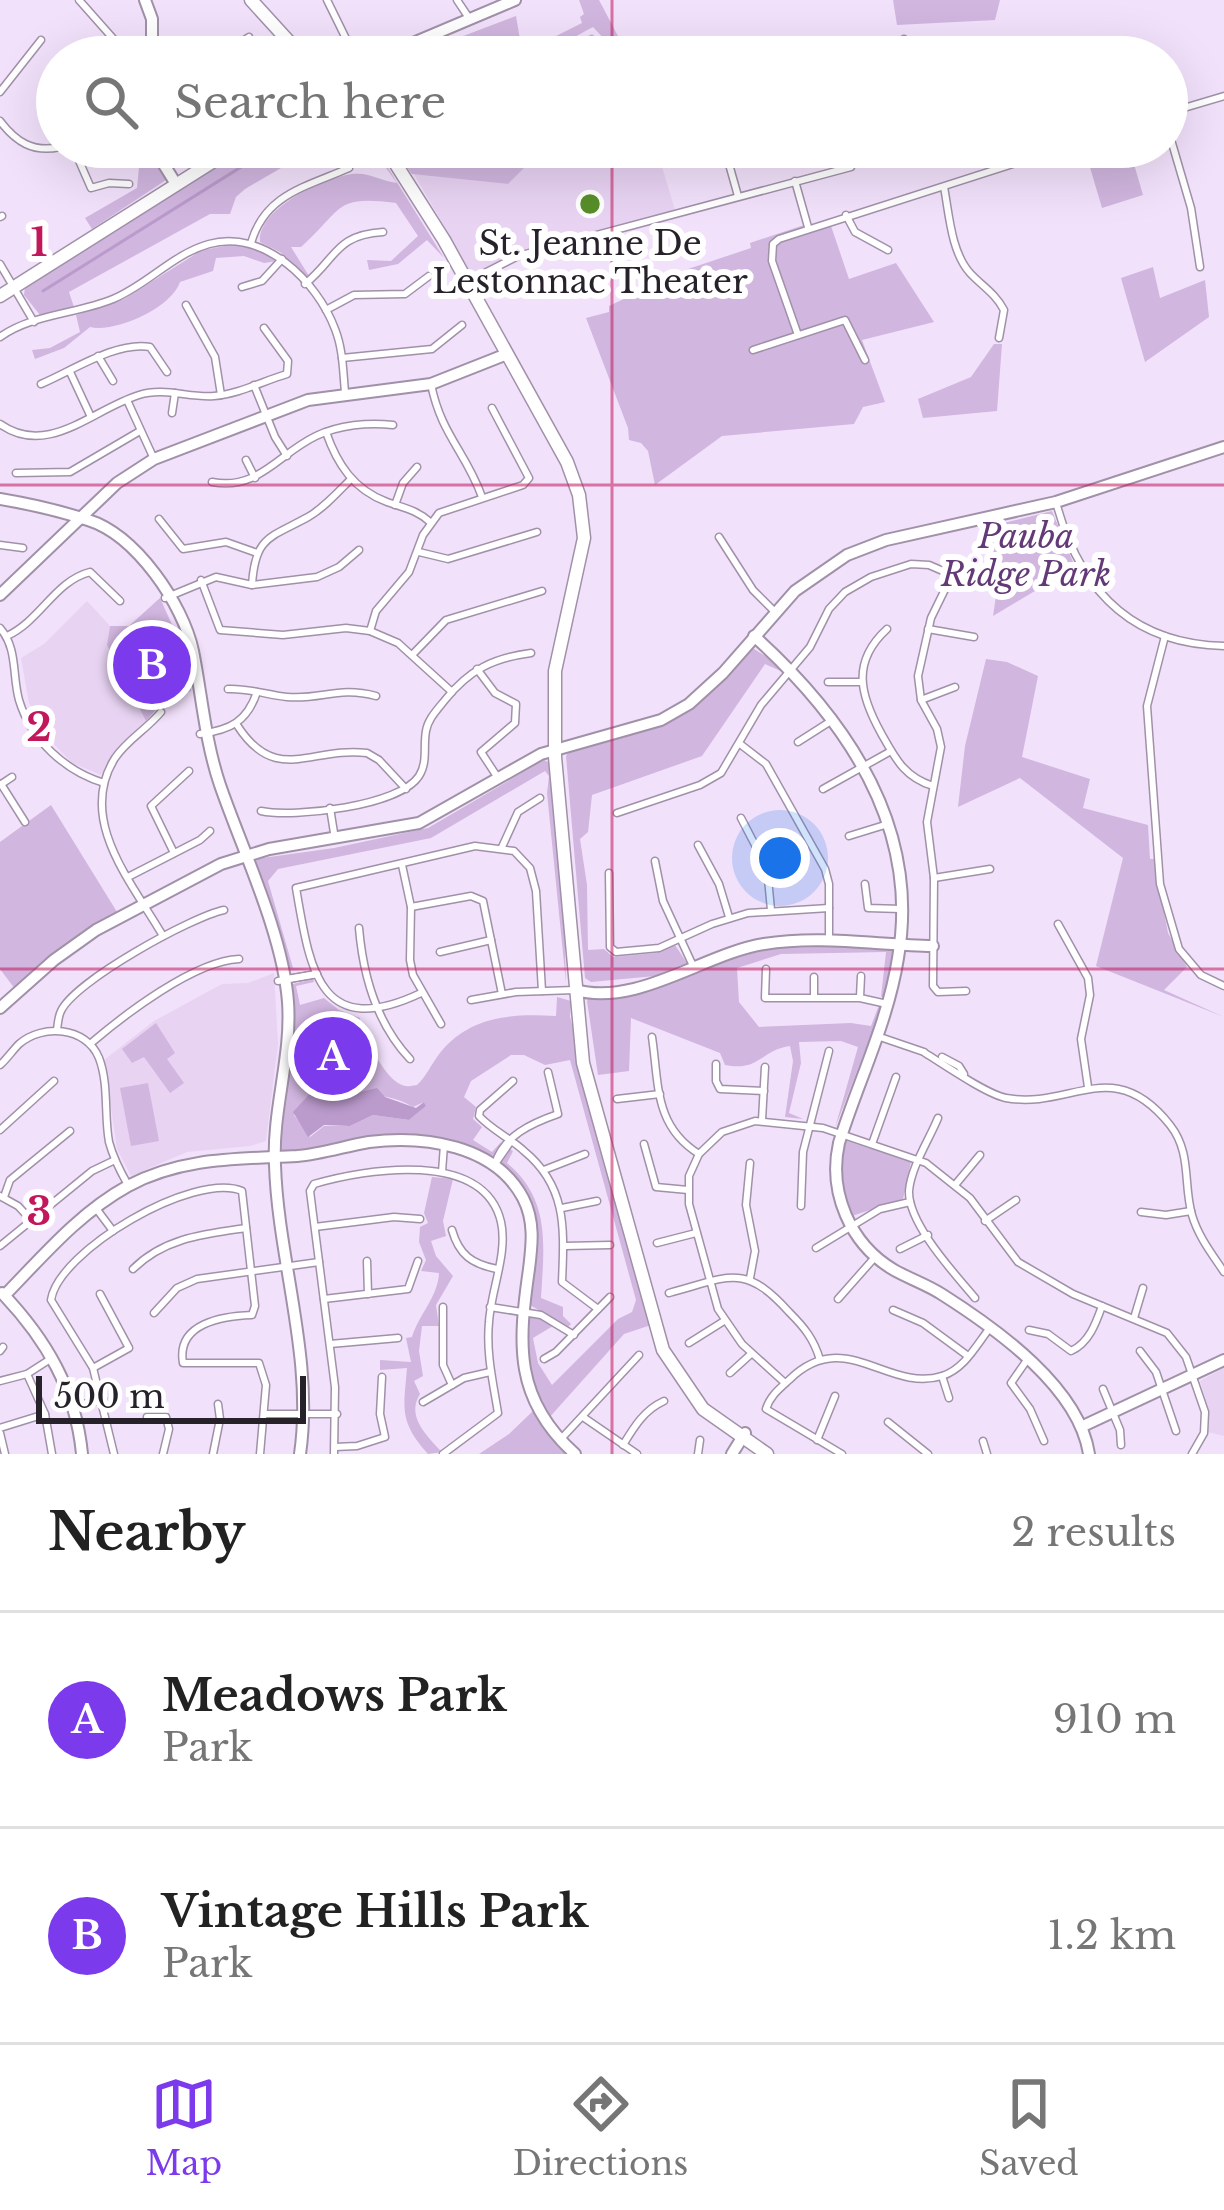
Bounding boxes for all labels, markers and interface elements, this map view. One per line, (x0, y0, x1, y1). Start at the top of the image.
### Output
search box (36, 36, 1188, 168)
icon: search (78, 69, 144, 135)
text: Search here (174, 74, 446, 130)
marker: St. Jeanne De Lestonnac Theater (577, 191, 603, 217)
text: 1 (30, 218, 48, 267)
place label: St. Jeanne De Lestonnac Theater (432, 223, 748, 302)
park label: Pauba Ridge Park (940, 516, 1111, 595)
pin: B (113, 620, 191, 710)
text: 2 (26, 703, 52, 752)
your location (750, 828, 810, 888)
pin: A (294, 1011, 372, 1101)
text: 3 (27, 1187, 51, 1236)
scale bar (36, 1370, 306, 1423)
text: 500 m (54, 1376, 165, 1417)
text: Nearby (48, 1501, 245, 1564)
text: 2 results (1011, 1508, 1176, 1557)
text: Meadows Park (162, 1667, 507, 1723)
text: A (71, 1695, 103, 1744)
text: 910 m (1053, 1695, 1176, 1744)
text: Park (162, 1723, 253, 1772)
text: Vintage Hills Park (162, 1883, 589, 1939)
text: B (71, 1911, 103, 1960)
text: 1.2 km (1047, 1911, 1176, 1960)
text: Park (162, 1939, 253, 1988)
tab: Map (145, 2071, 222, 2184)
tab: Directions (513, 2071, 688, 2184)
tab: Saved (979, 2071, 1079, 2184)

